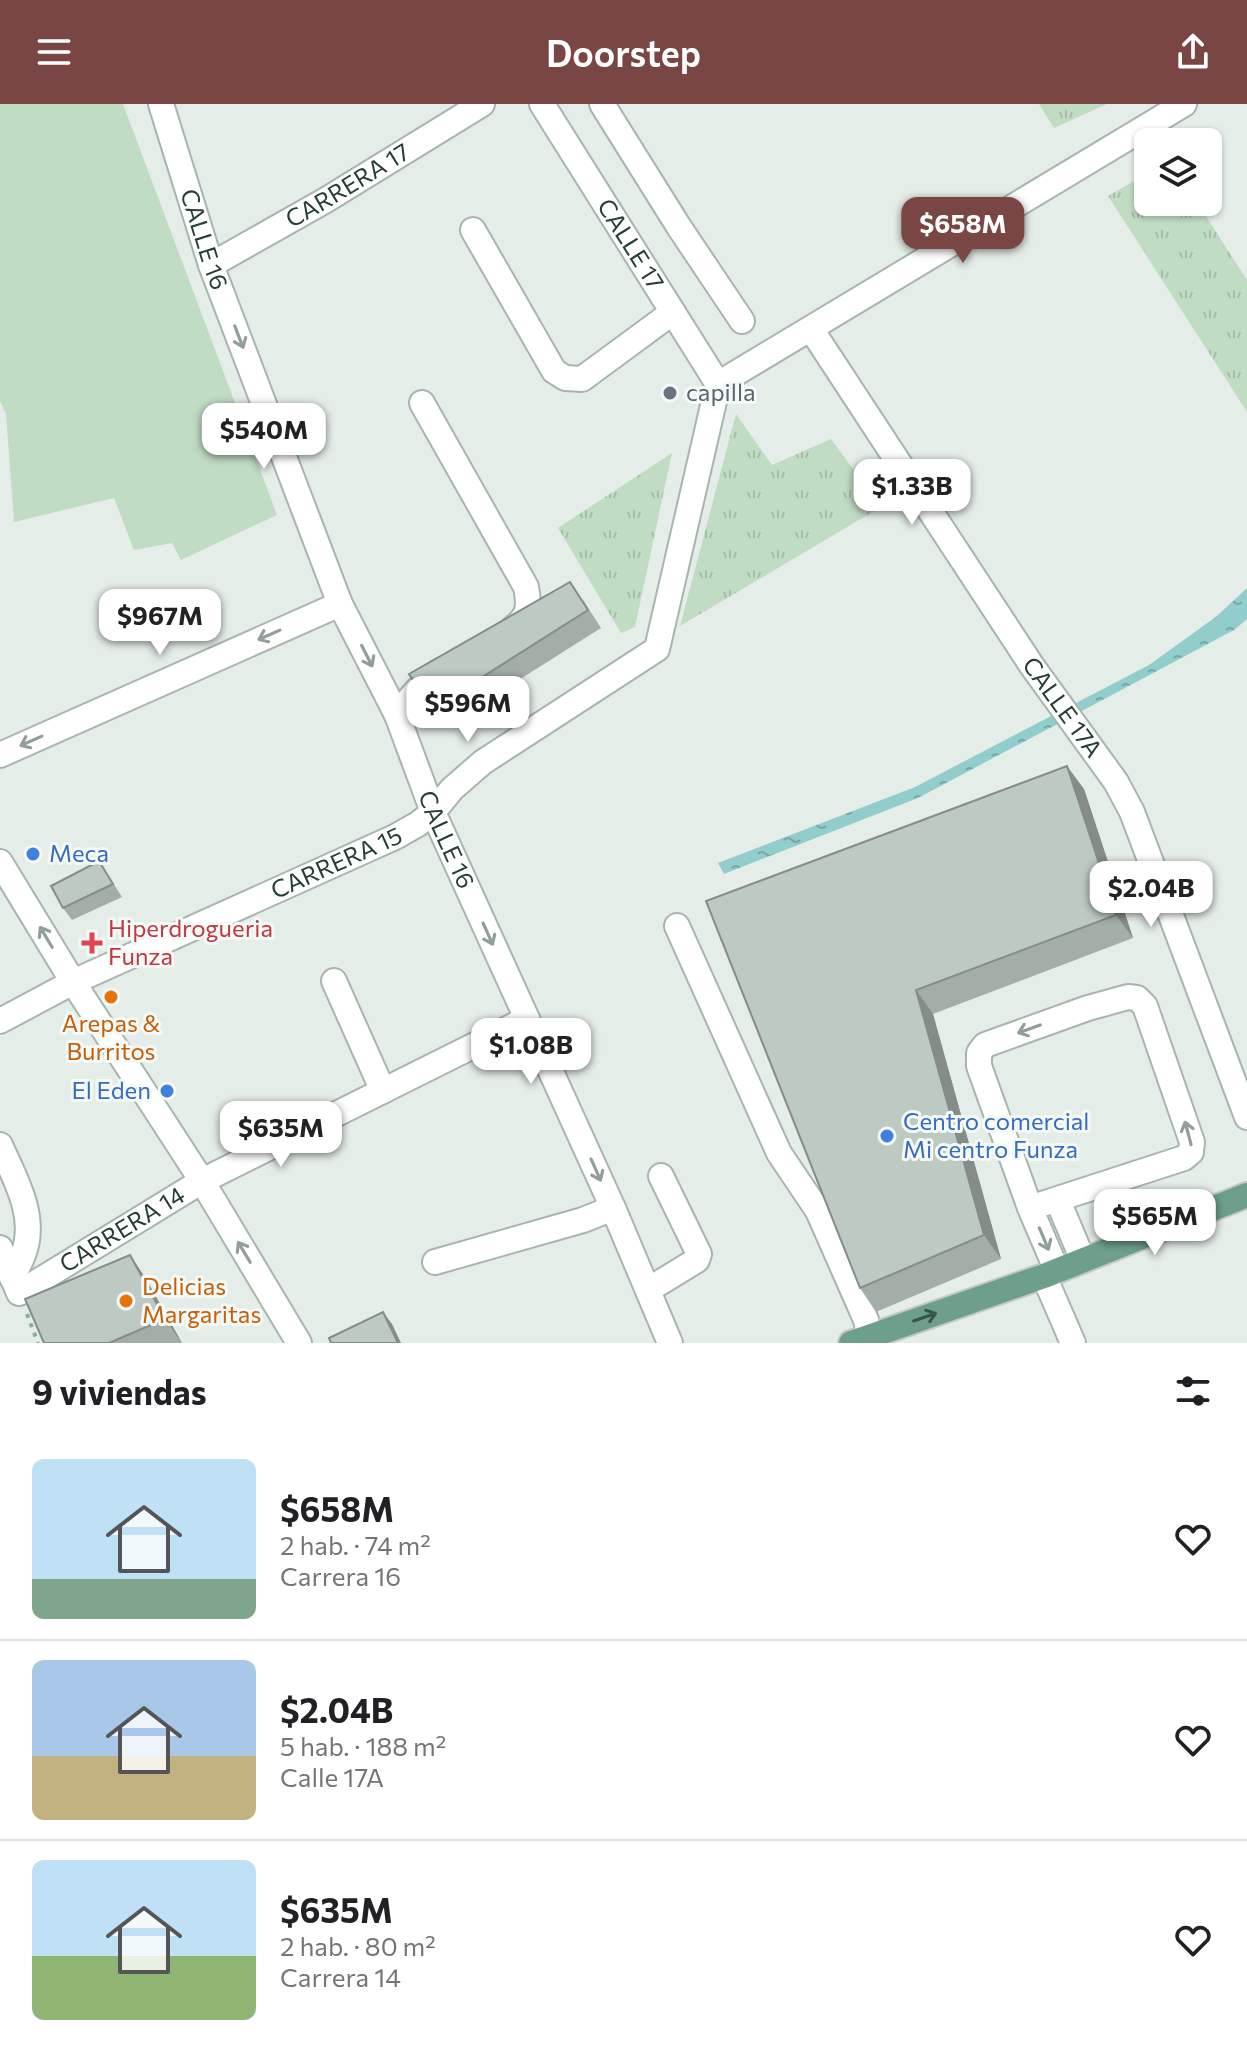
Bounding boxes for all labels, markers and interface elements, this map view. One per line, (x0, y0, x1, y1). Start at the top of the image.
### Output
icon: menu (32, 30, 76, 74)
text: Doorstep (546, 30, 701, 74)
icon: share (1171, 30, 1215, 74)
map controls (1134, 128, 1222, 216)
button: layers (1134, 128, 1222, 216)
street label: CARRERA 17 (280, 136, 414, 233)
street label: CALLE 16 (175, 185, 235, 293)
street label: CALLE 17 (592, 193, 671, 295)
pin: $658M (907, 197, 1019, 265)
text: $658M (919, 207, 1007, 238)
one-way arrow (233, 324, 247, 349)
place label: capilla (686, 377, 756, 406)
marker: capilla (661, 384, 679, 402)
pin: $540M (208, 403, 320, 471)
text: $540M (220, 413, 308, 444)
pin: $1.33B (847, 459, 977, 527)
text: $1.33B (872, 469, 952, 500)
pin: $967M (104, 589, 216, 657)
text: $967M (117, 599, 203, 630)
one-way arrow (257, 629, 282, 644)
one-way arrow (359, 644, 375, 668)
street label: CALLE 17A (1017, 651, 1109, 762)
pin: $596M (412, 676, 524, 744)
text: $596M (424, 686, 512, 717)
one-way arrow (19, 734, 44, 749)
street label: CALLE 16 (413, 786, 482, 893)
street label: CARRERA 15 (266, 820, 406, 904)
place label: Meca (49, 838, 109, 867)
marker: Meca (24, 845, 42, 863)
pin: $2.04B (1086, 861, 1216, 929)
text: $2.04B (1108, 871, 1194, 902)
place label: Hiperdrogueria Funza (108, 913, 273, 970)
one-way arrow (481, 921, 496, 945)
one-way arrow (38, 926, 54, 949)
marker: Hiperdrogueria Funza (83, 934, 101, 952)
marker: Arepas & Burritos (102, 988, 120, 1006)
place label: Arepas & Burritos (62, 1008, 161, 1065)
pin: $1.08B (466, 1018, 596, 1086)
one-way arrow (1017, 1023, 1041, 1037)
text: $1.08B (489, 1028, 573, 1059)
place label: El Eden (72, 1075, 151, 1104)
marker: El Eden (158, 1082, 176, 1100)
pin: $635M (225, 1101, 337, 1169)
place label: Centro comercial Mi centro Funza (903, 1106, 1089, 1163)
text: $635M (238, 1111, 324, 1142)
one-way arrow (1180, 1121, 1195, 1147)
marker: Centro comercial Mi centro Funza (878, 1127, 896, 1145)
one-way arrow (589, 1158, 604, 1182)
street label: CARRERA 14 (54, 1179, 189, 1278)
pin: $565M (1099, 1189, 1211, 1257)
text: $565M (1112, 1199, 1198, 1230)
one-way arrow (1037, 1226, 1052, 1251)
one-way arrow (236, 1241, 252, 1264)
place label: Delicias Margaritas (142, 1271, 261, 1328)
marker: Delicias Margaritas (117, 1292, 135, 1310)
one-way arrow (912, 1309, 937, 1324)
icon: filters (1171, 1369, 1215, 1413)
text: 9 viviendas (32, 1370, 207, 1412)
text: $658M (280, 1487, 394, 1529)
icon: home (96, 1491, 192, 1587)
icon: heart (1171, 1517, 1215, 1561)
text: 2 hab. · 74 m² (280, 1529, 431, 1560)
text: Carrera 16 (280, 1560, 401, 1591)
text: $2.04B (280, 1688, 393, 1730)
icon: home (96, 1692, 192, 1788)
icon: heart (1171, 1718, 1215, 1762)
text: 5 hab. · 188 m² (280, 1730, 446, 1761)
text: Calle 17A (280, 1761, 384, 1792)
text: $635M (280, 1888, 393, 1930)
icon: home (96, 1892, 192, 1988)
icon: heart (1171, 1918, 1215, 1962)
text: 2 hab. · 80 m² (280, 1930, 436, 1961)
text: Carrera 14 (280, 1961, 401, 1992)

